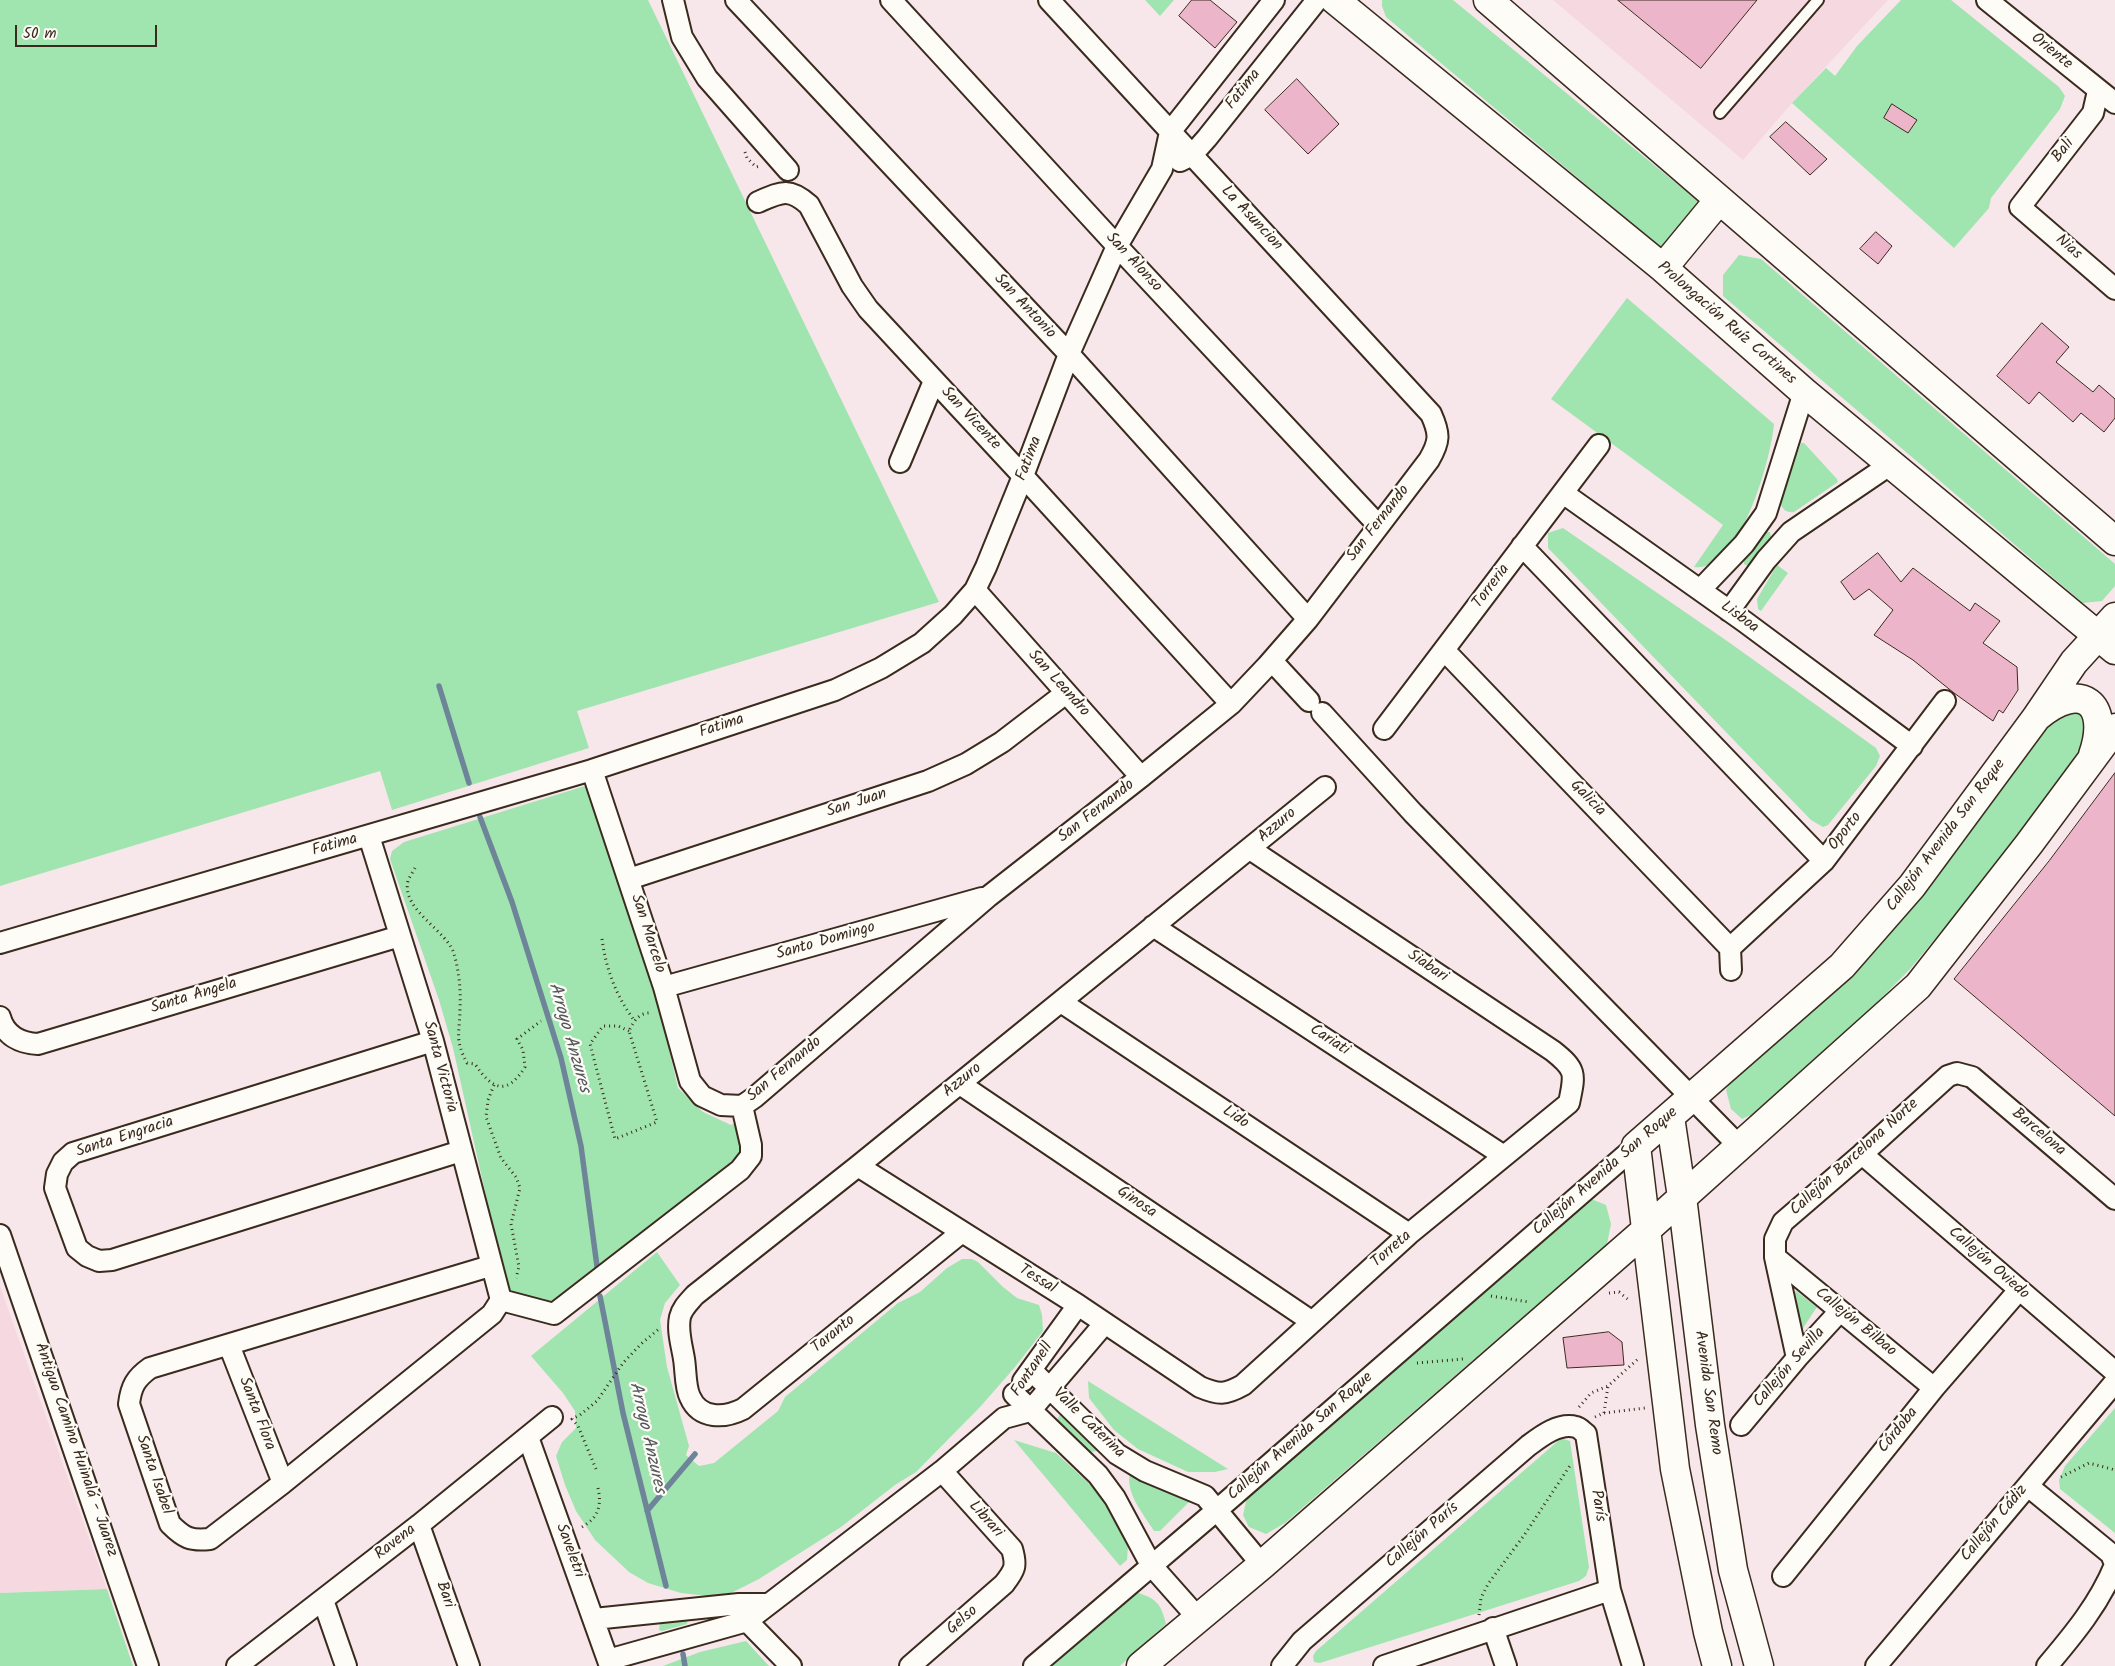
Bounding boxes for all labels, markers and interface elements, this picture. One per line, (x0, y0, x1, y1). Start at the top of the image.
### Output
scale bar (18, 15, 160, 47)
text: 50 m (23, 22, 57, 46)
street label: Oriente (2026, 29, 2076, 75)
street label: Fatima (1222, 66, 1266, 114)
street label: Bali (2049, 135, 2079, 167)
street label: La Asuncion (1216, 182, 1286, 256)
street label: San Alonso (1101, 229, 1165, 297)
street label: Nias (2051, 231, 2085, 265)
street label: Prolongación Ruíz Cortines (1652, 258, 1800, 390)
street label: San Antonio (989, 270, 1059, 344)
street label: San Vicente (936, 383, 1004, 455)
street label: Fatima (1013, 434, 1047, 484)
street label: San Fernando (1343, 482, 1415, 566)
street label: Torreria (1469, 561, 1515, 613)
street label: Lisboa (1716, 598, 1762, 638)
street label: San Leandro (1023, 647, 1093, 721)
street label: Fatima (697, 711, 747, 743)
street label: Callejón Avenida San Roque (1883, 756, 2011, 916)
street label: San Fernando (1055, 776, 1139, 848)
street label: Galicia (1565, 777, 1609, 821)
street label: San Juan (824, 785, 890, 823)
street label: Azzuro (1255, 804, 1301, 848)
street label: Oporto (1825, 809, 1867, 855)
street label: Fatima (310, 830, 360, 862)
street label: San Marcelo (625, 892, 669, 976)
street label: Santo Domingo (774, 919, 878, 965)
street label: Siabari (1403, 947, 1451, 987)
street label: Santa Angela (149, 975, 239, 1019)
water label: Arroyo Anzures (542, 980, 594, 1096)
street label: Santa Victoria (418, 1019, 460, 1115)
street label: Cariati (1305, 1021, 1353, 1061)
street label: San Fernando (744, 1033, 826, 1107)
street label: Azzuro (940, 1060, 986, 1102)
street label: Callejón Barcelona Norte (1787, 1095, 1923, 1221)
street label: Lido (1218, 1102, 1252, 1134)
street label: Callejón Avenida San Roque (1529, 1104, 1683, 1240)
street label: Barcelona (2007, 1105, 2069, 1161)
street label: Santa Engracia (74, 1113, 176, 1163)
street label: Ginosa (1113, 1183, 1159, 1223)
street label: Callejón Oviedo (1944, 1224, 2032, 1304)
street label: Torreta (1368, 1227, 1416, 1273)
street label: Tessal (1015, 1261, 1059, 1299)
street label: Callejón Bilbao (1810, 1284, 1900, 1362)
street label: Taranto (808, 1312, 860, 1358)
street label: Callejón Sevilla (1750, 1324, 1830, 1412)
street label: Avenida San Remo (1689, 1330, 1725, 1456)
street label: Fontanell (1008, 1339, 1058, 1401)
street label: Antiguo Camino Huinalá - Juarez (29, 1340, 121, 1560)
street label: Callejón Avenida San Roque (1224, 1369, 1378, 1505)
street label: Santa Flora (233, 1375, 279, 1453)
water label: Arroyo Anzures (623, 1380, 669, 1496)
street label: Valle Caterina (1048, 1385, 1128, 1463)
street label: Córdoba (1875, 1404, 1923, 1458)
street label: Santa Isabel (130, 1432, 176, 1518)
street label: Callejón Cádiz (1957, 1482, 2033, 1566)
street label: París (1585, 1489, 1609, 1523)
street label: Librari (964, 1498, 1006, 1542)
street label: Callejón París (1383, 1499, 1463, 1573)
street label: Ravena (372, 1521, 420, 1565)
street label: Saveletri (550, 1521, 588, 1581)
street label: Bari (431, 1579, 457, 1611)
street label: Gelso (944, 1602, 982, 1640)

